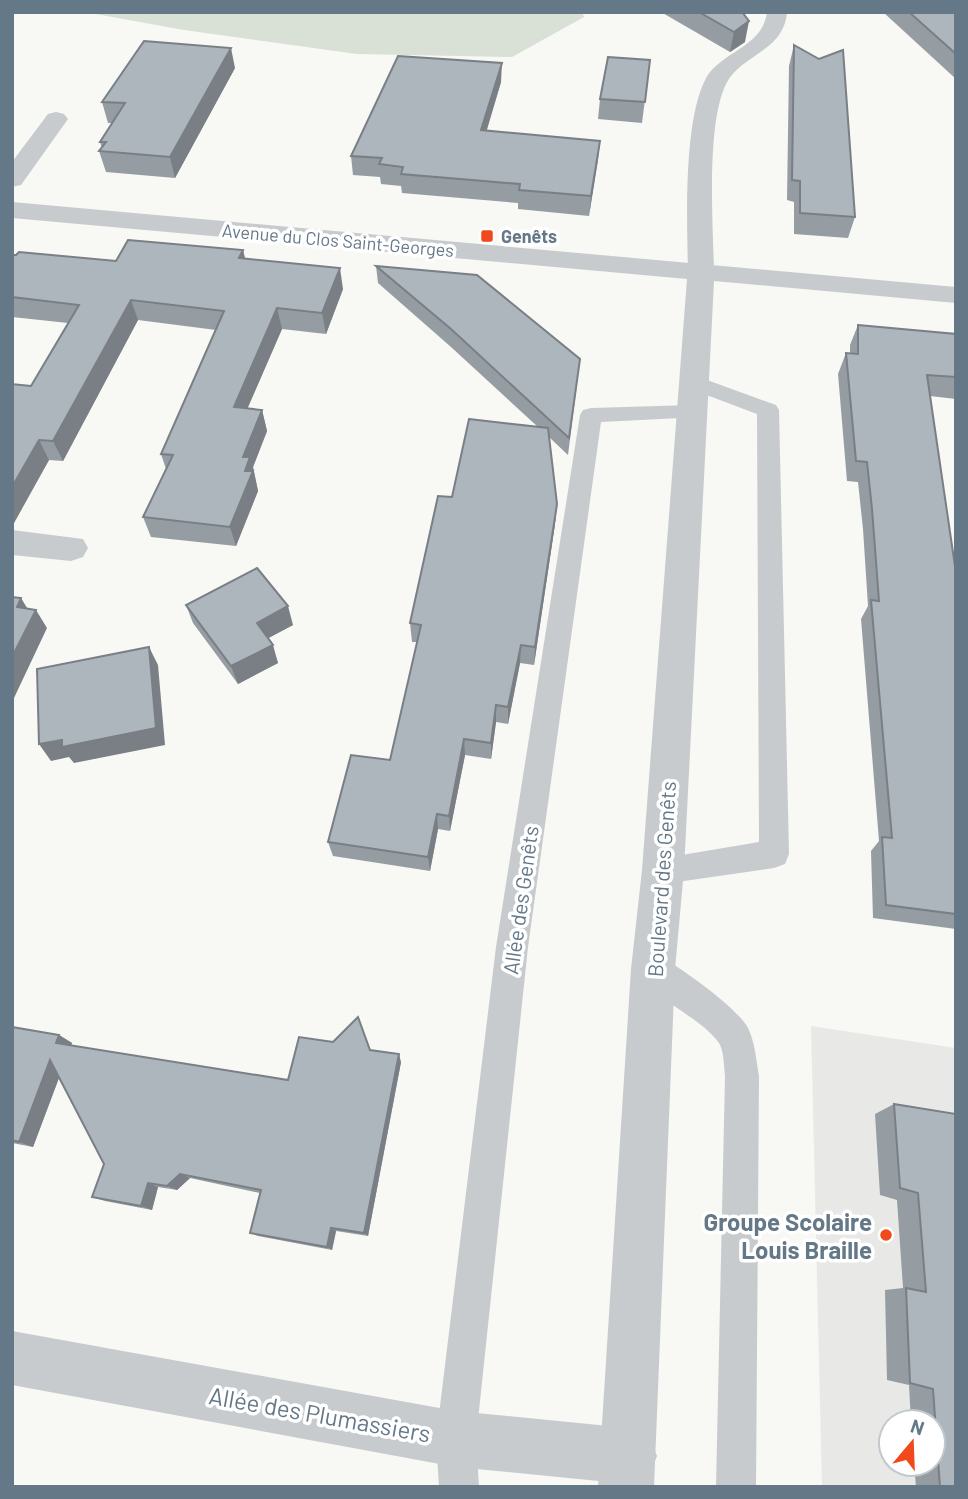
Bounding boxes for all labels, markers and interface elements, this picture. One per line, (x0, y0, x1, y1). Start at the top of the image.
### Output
street label: Avenue du Clos Saint-Georges (221, 219, 455, 261)
place label: Genêts (501, 225, 557, 247)
marker: Genêts (479, 228, 495, 244)
street label: Boulevard des Genêts (642, 780, 680, 978)
street label: Allée des Genêts (497, 824, 543, 976)
place label: Groupe Scolaire Louis Braille (703, 1207, 872, 1264)
marker: Groupe Scolaire Louis Braille (878, 1227, 894, 1243)
street label: Allée des Plumassiers (207, 1380, 433, 1448)
north arrow (877, 1408, 947, 1478)
text: N (908, 1414, 927, 1439)

